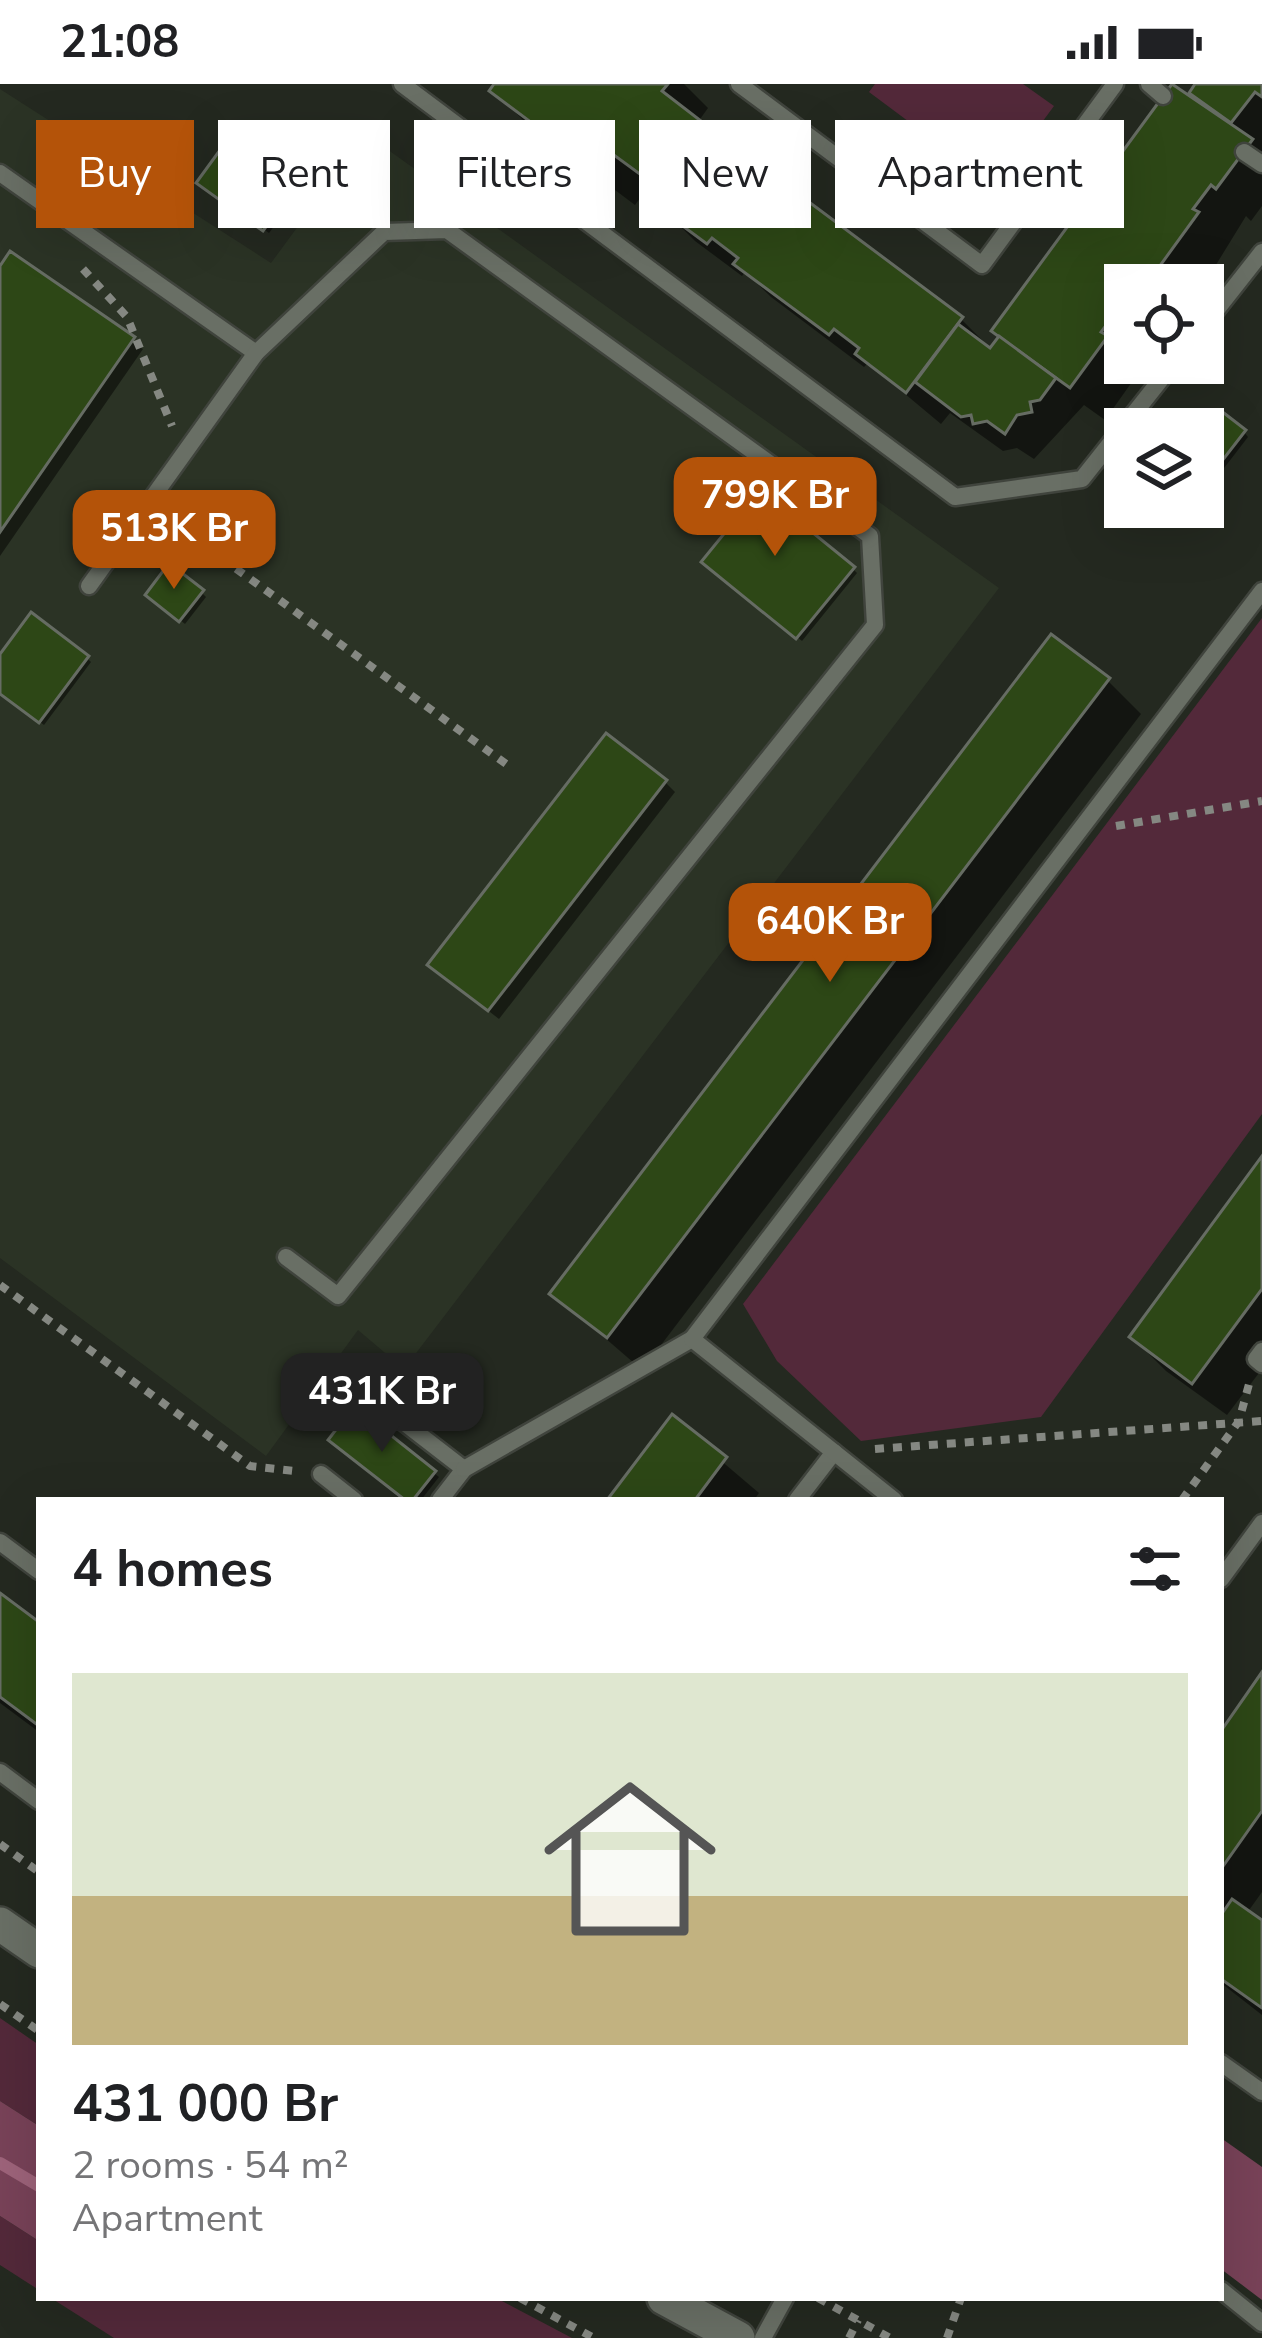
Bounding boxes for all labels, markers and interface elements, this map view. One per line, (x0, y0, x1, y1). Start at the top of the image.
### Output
text: 21:08 (60, 12, 179, 73)
chip: Buy (36, 120, 194, 228)
chip: Rent (218, 120, 390, 228)
chip: Filters (414, 120, 615, 228)
chip: New (639, 120, 811, 228)
chip: Apartment (835, 120, 1124, 228)
map controls (1104, 264, 1224, 528)
button: locate (1104, 264, 1224, 384)
button: layers (1104, 408, 1224, 528)
pin: 799K Br (664, 457, 886, 559)
text: 799K Br (701, 469, 849, 522)
pin: 513K Br (63, 490, 285, 592)
text: 513K Br (100, 502, 248, 555)
pin: 640K Br (719, 883, 941, 985)
text: 640K Br (756, 895, 904, 948)
pin: 431K Br (271, 1353, 493, 1455)
text: 431K Br (308, 1365, 456, 1418)
text: 4 homes (72, 1534, 273, 1604)
icon: filters (1122, 1536, 1188, 1602)
icon: home (522, 1751, 738, 1967)
text: 431 000 Br (72, 2069, 338, 2139)
text: 2 rooms · 54 m² (72, 2139, 349, 2192)
text: Apartment (72, 2192, 262, 2245)

